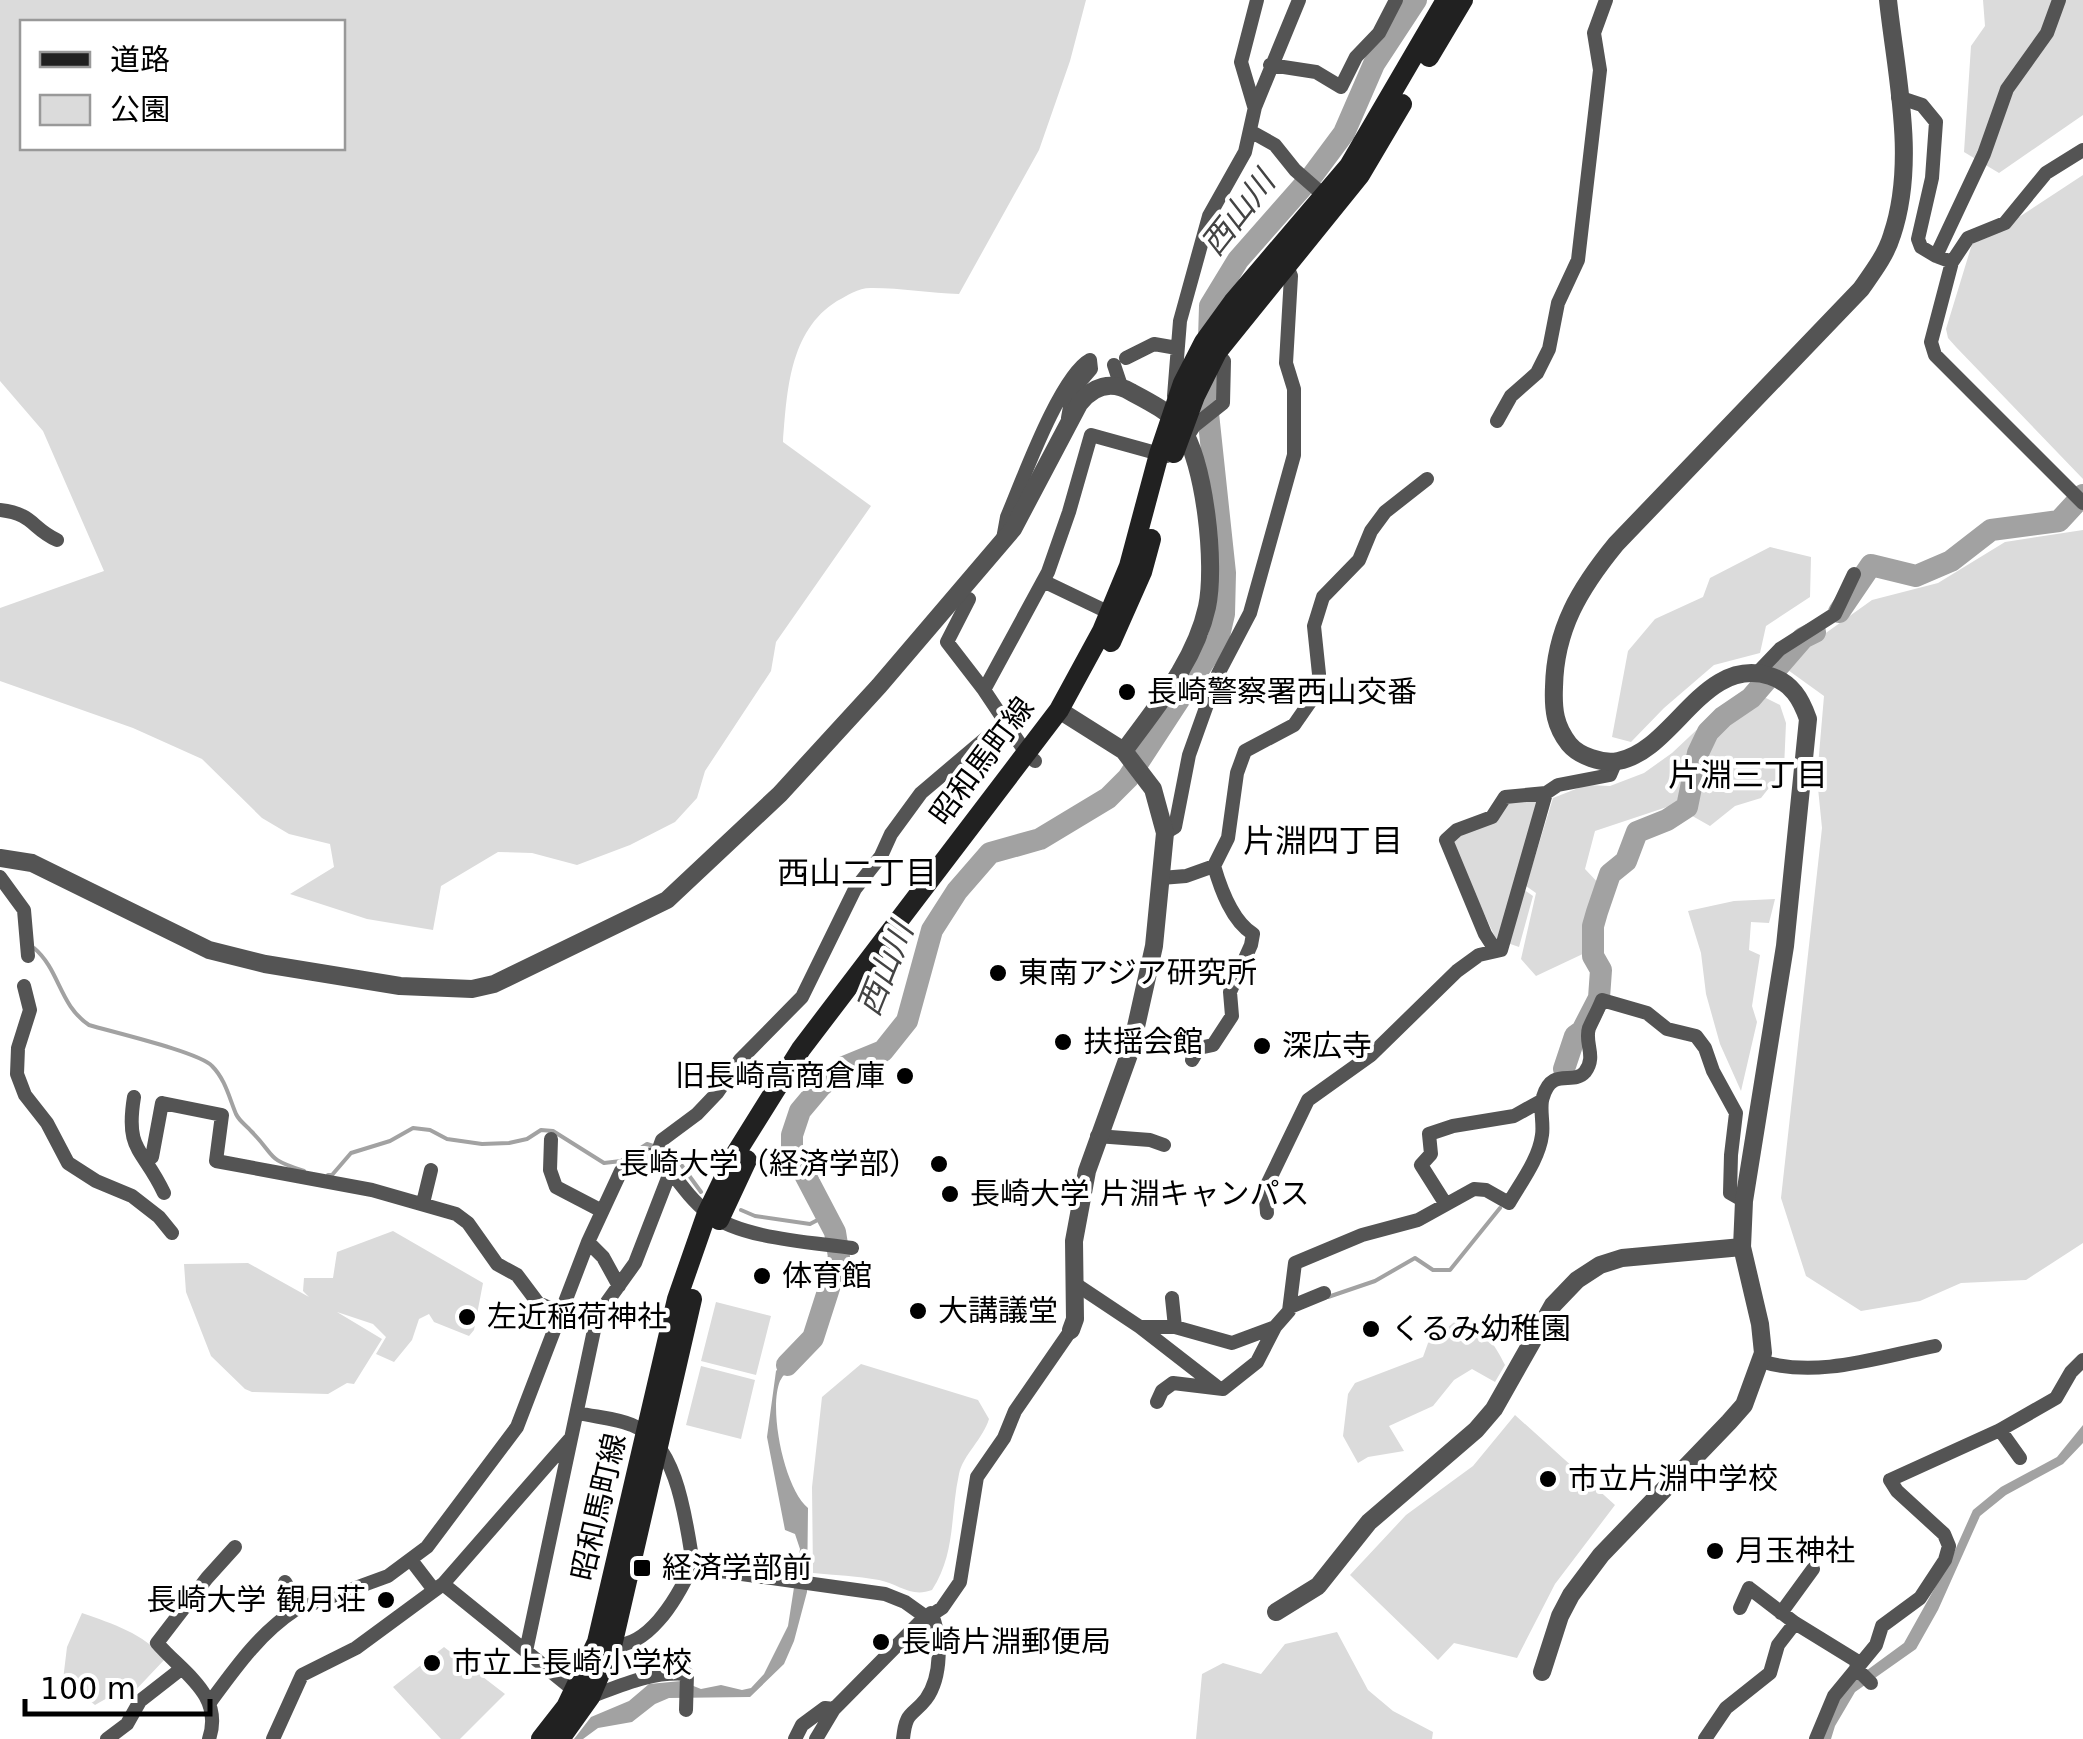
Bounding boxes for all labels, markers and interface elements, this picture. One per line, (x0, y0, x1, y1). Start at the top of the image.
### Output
legend (20, 20, 345, 150)
text: 道路 (110, 42, 170, 77)
text: 公園 (110, 92, 170, 127)
water label: 西山川 (1193, 161, 1284, 263)
place label: 長崎警察署西山交番 (1147, 674, 1417, 709)
marker: 長崎警察署西山交番 (1116, 681, 1138, 703)
street label: 昭和馬町線 (922, 690, 1041, 831)
district label: 片淵三丁目 (1668, 756, 1828, 794)
district label: 片淵四丁目 (1243, 822, 1403, 860)
district label: 西山二丁目 (777, 854, 937, 892)
water label: 西山川 (849, 915, 922, 1021)
place label: 東南アジア研究所 (1018, 955, 1257, 990)
marker: 東南アジア研究所 (987, 962, 1009, 984)
place label: 扶揺会館 (1083, 1024, 1203, 1059)
place label: 深広寺 (1282, 1028, 1372, 1063)
marker: 扶揺会館 (1052, 1031, 1074, 1053)
marker: 深広寺 (1251, 1035, 1273, 1057)
place label: 旧長崎高商倉庫 (675, 1058, 885, 1093)
marker: 旧長崎高商倉庫 (894, 1065, 916, 1087)
place label: 長崎大学（経済学部） (619, 1146, 919, 1181)
marker: 長崎大学（経済学部） (928, 1153, 950, 1175)
place label: 長崎大学 片淵キャンパス (970, 1176, 1310, 1211)
marker: 長崎大学 片淵キャンパス (939, 1183, 961, 1205)
place label: 体育館 (782, 1258, 872, 1293)
marker: 体育館 (751, 1265, 773, 1287)
place label: 大講議堂 (938, 1293, 1058, 1328)
place label: 左近稲荷神社 (487, 1299, 667, 1334)
marker: 大講議堂 (907, 1300, 929, 1322)
marker: 左近稲荷神社 (456, 1306, 478, 1328)
place label: くるみ幼稚園 (1391, 1311, 1570, 1346)
marker: くるみ幼稚園 (1360, 1318, 1382, 1340)
street label: 昭和馬町線 (565, 1430, 632, 1584)
place label: 市立片淵中学校 (1568, 1461, 1778, 1496)
marker: 市立片淵中学校 (1537, 1468, 1559, 1490)
place label: 月玉神社 (1735, 1533, 1855, 1568)
marker: 月玉神社 (1704, 1540, 1726, 1562)
place label: 経済学部前 (662, 1550, 812, 1585)
marker: 経済学部前 (631, 1557, 653, 1579)
place label: 長崎大学 観月荘 (146, 1582, 366, 1617)
marker: 長崎大学 観月荘 (375, 1589, 397, 1611)
place label: 長崎片淵郵便局 (901, 1624, 1111, 1659)
marker: 長崎片淵郵便局 (870, 1631, 892, 1653)
place label: 市立上長崎小学校 (452, 1645, 692, 1680)
marker: 市立上長崎小学校 (421, 1652, 443, 1674)
scale bar (25, 1654, 210, 1716)
text: 100 m (40, 1671, 136, 1706)

